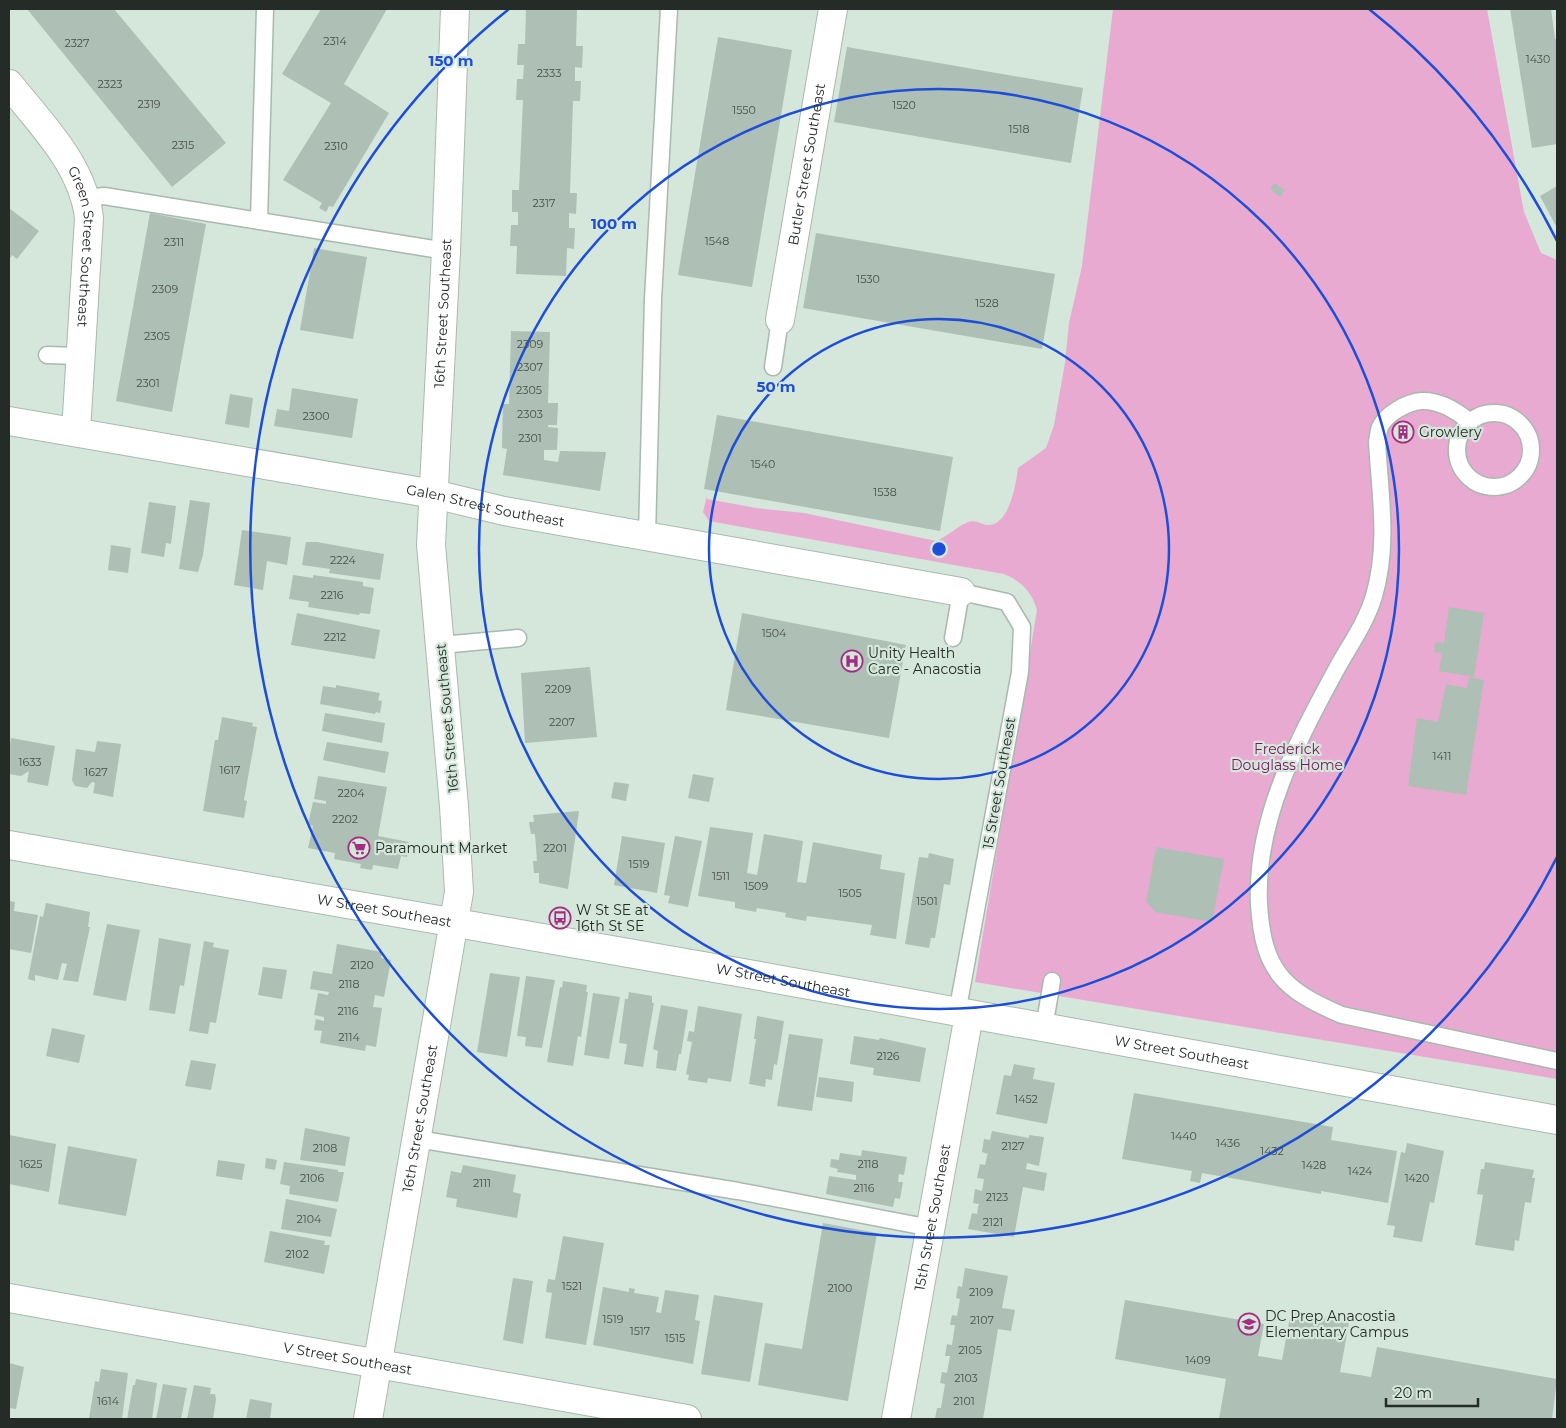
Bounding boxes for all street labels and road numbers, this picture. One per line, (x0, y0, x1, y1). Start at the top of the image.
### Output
street label: Butler Street Southeast (784, 81, 829, 247)
street label: Green Street Southeast (64, 163, 98, 328)
street label: 16th Street Southeast (430, 238, 455, 388)
street label: Galen Street Southeast (405, 480, 566, 531)
street label: 16th Street Southeast (431, 643, 462, 793)
street label: 15 Street Southeast (979, 715, 1020, 850)
street label: W Street Southeast (316, 890, 453, 931)
street label: W Street Southeast (715, 959, 852, 1001)
street label: W Street Southeast (1113, 1031, 1251, 1073)
street label: 16th Street Southeast (398, 1043, 442, 1194)
street label: 15th Street Southeast (910, 1142, 955, 1292)
street label: V Street Southeast (282, 1338, 414, 1379)

